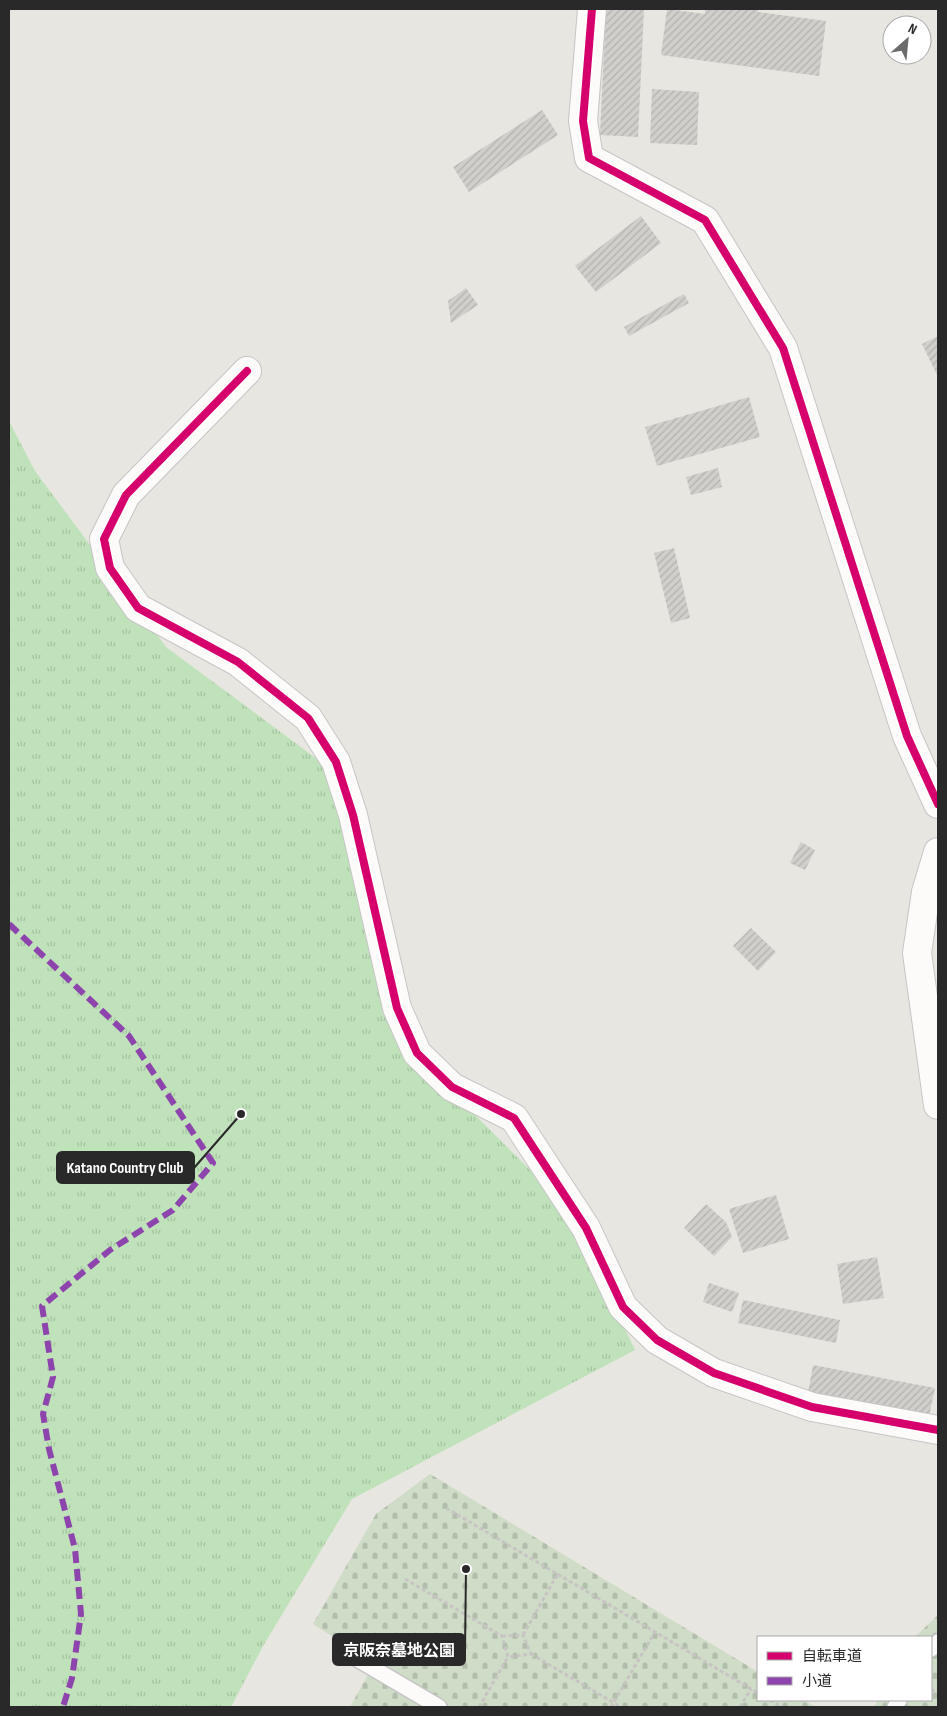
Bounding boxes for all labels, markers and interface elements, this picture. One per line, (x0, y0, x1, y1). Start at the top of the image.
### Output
north arrow (882, 15, 932, 65)
text: N (905, 20, 920, 38)
callout: Katano Country Club (57, 1152, 194, 1183)
text: Katano Country Club (67, 1159, 183, 1178)
callout: 京阪奈墓地公園 (333, 1634, 465, 1665)
legend (757, 1636, 932, 1701)
text: 京阪奈墓地公園 (343, 1642, 455, 1661)
text: 自転車道 (802, 1647, 862, 1666)
text: 小道 (802, 1672, 832, 1691)

